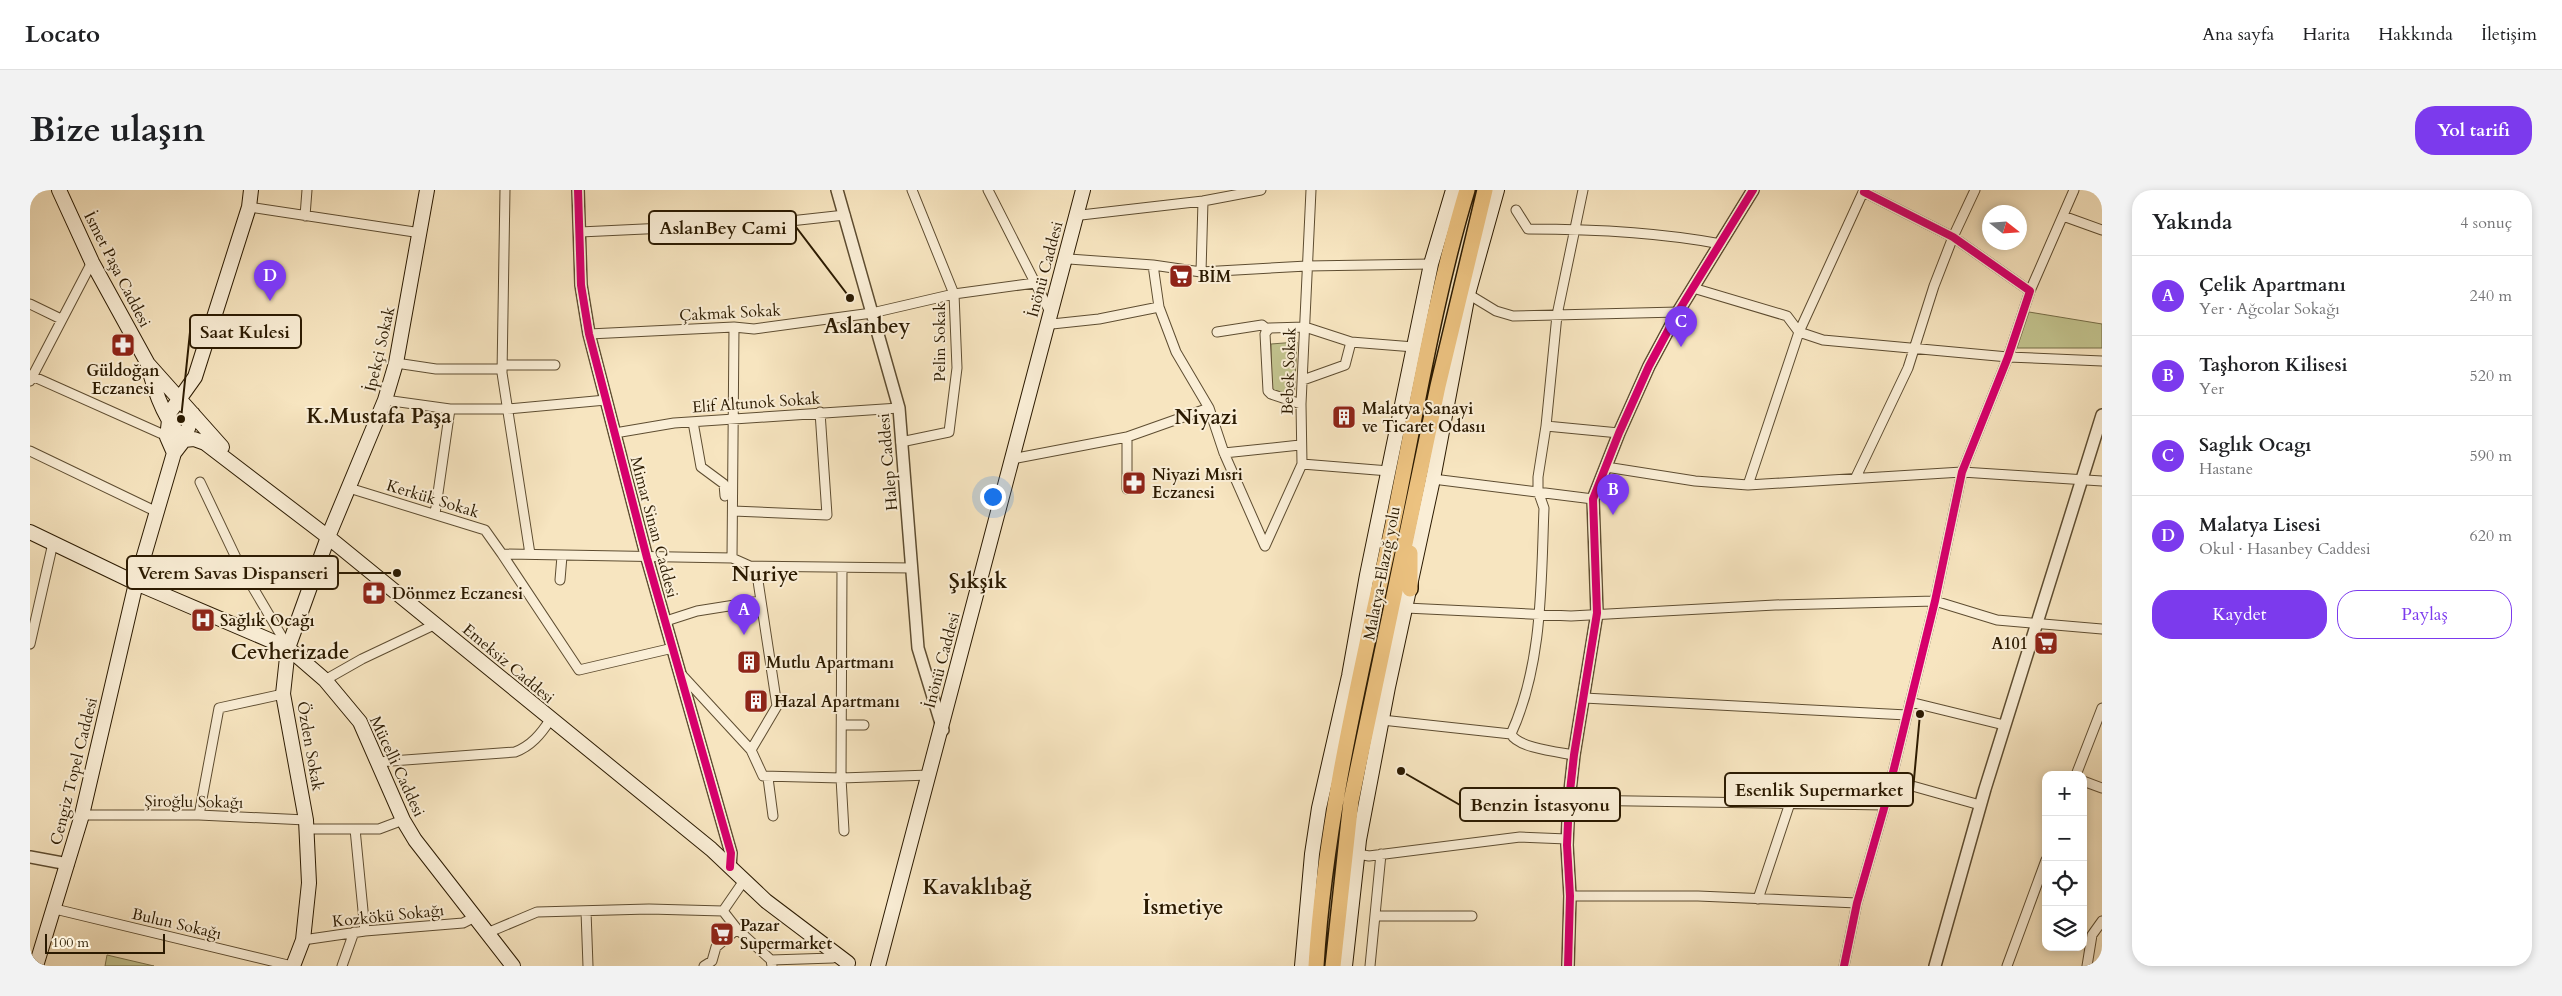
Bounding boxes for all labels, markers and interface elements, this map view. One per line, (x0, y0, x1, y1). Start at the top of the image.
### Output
text: Locato (25, 18, 100, 51)
text: Ana sayfa (2202, 22, 2274, 47)
text: Harita (2302, 22, 2350, 47)
text: Hakkında (2378, 22, 2453, 47)
text: İletişim (2481, 22, 2537, 47)
text: Bize ulaşın (30, 106, 205, 154)
button: Yol tarifi (2415, 106, 2532, 155)
north arrow (1982, 205, 2027, 250)
street label: İsmet Paşa Caddesi (78, 208, 156, 332)
text: Yakında (2152, 208, 2232, 237)
callout: AslanBey Cami (649, 211, 796, 244)
text: 4 sonuç (2460, 212, 2512, 234)
text: AslanBey Cami (659, 216, 787, 241)
street label: İnönü Caddesi (1022, 218, 1068, 320)
pin: D (254, 260, 286, 301)
supermarket icon: BİM (1168, 263, 1194, 289)
place label: BİM (1198, 265, 1232, 288)
text: Çelik Apartmanı (2199, 272, 2346, 298)
text: A (2162, 285, 2174, 307)
text: 240 m (2470, 285, 2512, 307)
text: Yer · Ağcolar Sokağı (2199, 298, 2340, 320)
street label: Çakmak Sokak (679, 299, 782, 327)
street label: Pelin Sokak (929, 302, 951, 382)
street label: İpekçi Sokak (360, 304, 401, 394)
pin: C (1665, 306, 1697, 347)
district label: Aslanbey (824, 312, 910, 341)
callout: Saat Kulesi (190, 315, 301, 348)
text: Saat Kulesi (200, 320, 290, 345)
street label: Bebek Sokak (1276, 326, 1302, 415)
pharmacy icon: Güldoğan Eczanesi (110, 332, 136, 358)
text: Taşhoron Kilisesi (2199, 352, 2348, 378)
place label: Güldoğan Eczanesi (86, 360, 160, 400)
text: B (2162, 365, 2174, 387)
text: 520 m (2470, 365, 2512, 387)
text: Yer (2199, 378, 2224, 400)
street label: Elif Altunok Sokak (691, 388, 821, 418)
place label: Malatya Sanayi ve Ticaret Odasıı (1362, 398, 1485, 438)
district label: K.Mustafa Paşa (306, 402, 452, 431)
district label: Niyazi (1174, 403, 1238, 432)
building icon: Malatya Sanayi ve Ticaret Odasıı (1331, 404, 1357, 430)
street label: Halep Caddesi (873, 412, 903, 512)
text: Saglık Ocagı (2199, 432, 2311, 458)
text: C (2162, 445, 2174, 467)
text: 590 m (2470, 445, 2512, 467)
street label: Mimar Sinan Caddesi (625, 454, 684, 601)
text: Hastane (2199, 458, 2253, 480)
place label: Niyazi Mısri Eczanesi (1152, 464, 1243, 504)
pharmacy icon: Niyazi Mısri Eczanesi (1121, 470, 1147, 496)
street label: Kerkük Sokak (384, 474, 482, 524)
pin: B (1597, 474, 1629, 515)
your location (980, 484, 1006, 510)
street label: Malatya-Elazığ yolu (1358, 504, 1406, 642)
text: Malatya Lisesi (2199, 512, 2321, 538)
text: D (2161, 525, 2175, 547)
text: 620 m (2470, 525, 2512, 547)
text: Okul · Hasanbey Caddesi (2199, 538, 2370, 560)
callout: Verem Savas Dispanseri (127, 556, 338, 589)
district label: Nuriye (732, 560, 798, 589)
text: Verem Savas Dispanseri (137, 561, 329, 586)
district label: Şıkşık (949, 567, 1007, 596)
pharmacy icon: Dönmez Eczanesi (361, 580, 387, 606)
place label: Dönmez Eczanesi (392, 583, 523, 605)
button: Kaydet (2152, 590, 2327, 639)
button: Paylaş (2337, 590, 2512, 639)
pin: A (728, 594, 760, 635)
hospital icon: Sağlık Ocağı (190, 607, 216, 633)
street label: İnönü Caddesi (919, 609, 965, 711)
place label: Sağlık Ocağı (220, 610, 315, 632)
street label: Emeksiz Caddesi (458, 619, 559, 709)
supermarket icon: A101 (2033, 630, 2059, 656)
place label: A101 (1991, 633, 2028, 655)
district label: Cevherizade (231, 638, 349, 667)
building icon: Mutlu Apartmanı (736, 649, 762, 675)
place label: Mutlu Apartmanı (766, 652, 894, 674)
building icon: Hazal Apartmanı (743, 688, 769, 714)
place label: Hazal Apartmanı (774, 691, 900, 713)
street label: Cengiz Topel Caddesi (45, 695, 103, 847)
street label: Özden Sokak (291, 700, 329, 793)
street label: Mücelli Caddesi (364, 713, 430, 821)
map controls (2042, 771, 2087, 951)
button: + (2042, 771, 2087, 816)
callout: Esenlik Supermarket (1725, 773, 1913, 806)
text: Esenlik Supermarket (1735, 778, 1904, 803)
callout: Benzin İstasyonu (1460, 788, 1620, 821)
street label: Şiroğlu Sokağı (144, 790, 244, 814)
text: Benzin İstasyonu (1470, 793, 1610, 818)
button: − (2042, 816, 2087, 861)
button: locate (2042, 861, 2087, 906)
district label: Kavaklıbağ (922, 873, 1032, 902)
district label: İsmetiye (1143, 893, 1223, 922)
street label: Kozkökü Sokağı (331, 899, 446, 933)
street label: Bulun Sokağı (130, 903, 224, 945)
button: layers (2042, 906, 2087, 951)
place label: Pazar Supermarket (740, 915, 832, 955)
supermarket icon: Pazar Supermarket (709, 921, 735, 947)
scale bar (45, 931, 165, 954)
text: 100 m (52, 933, 89, 952)

